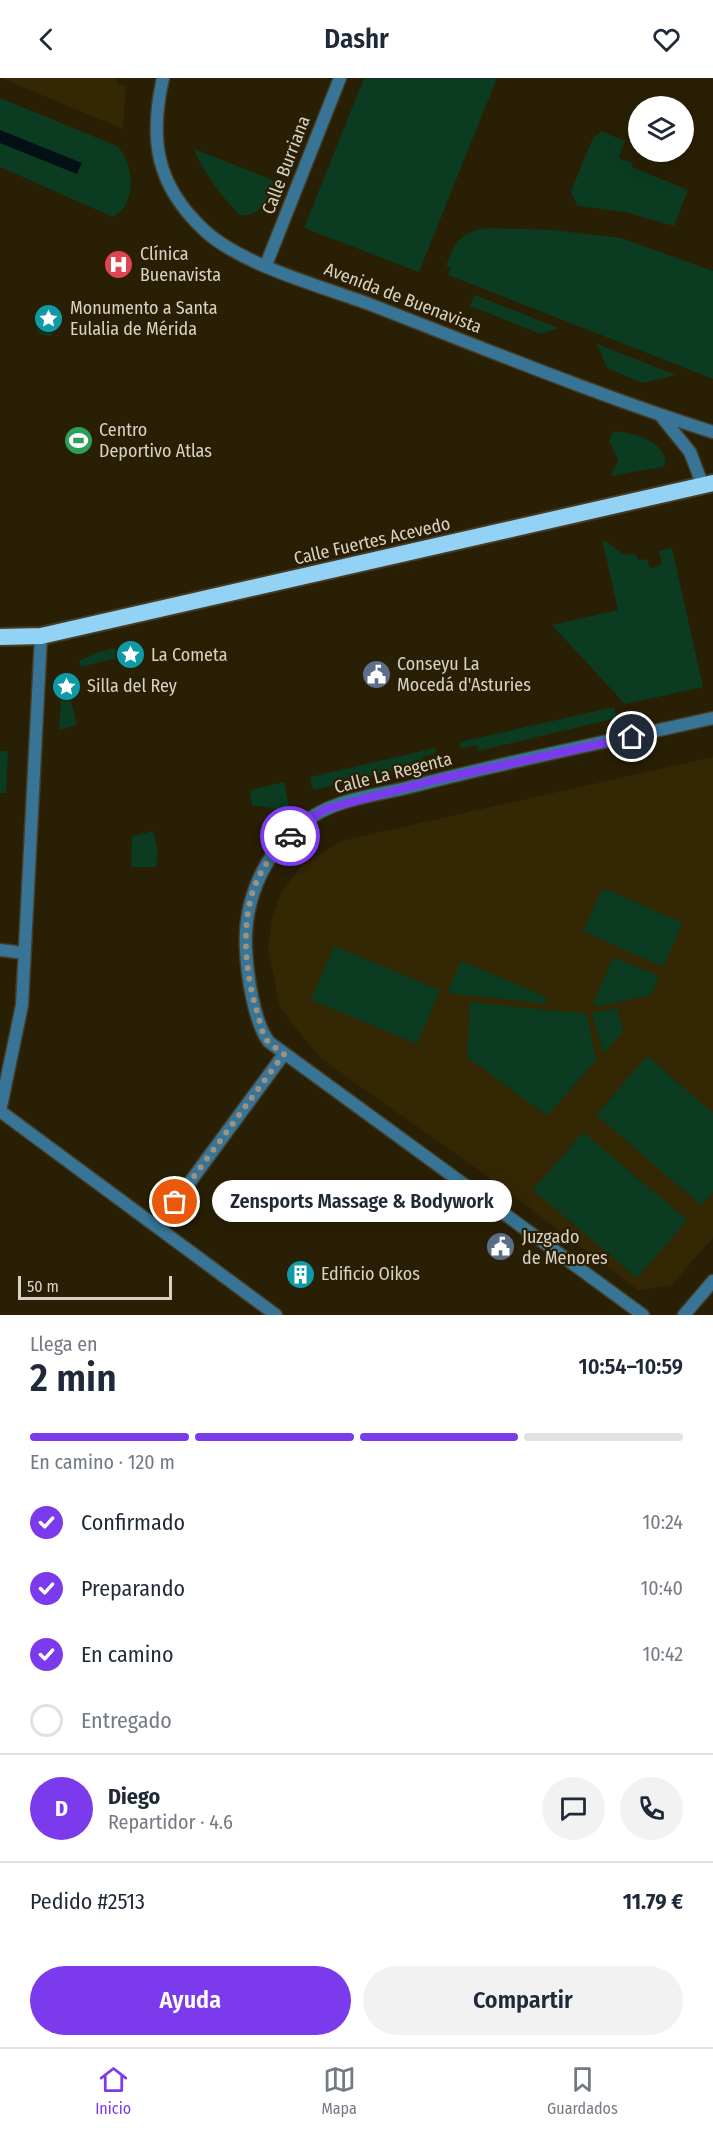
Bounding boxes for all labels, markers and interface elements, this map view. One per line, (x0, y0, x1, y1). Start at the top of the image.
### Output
icon: back (30, 23, 63, 56)
text: Dashr (324, 23, 389, 55)
icon: heart (650, 23, 683, 56)
map controls (628, 96, 694, 162)
button: layers (628, 96, 694, 162)
street label: Calle Burriana (257, 113, 315, 217)
place label: Clínica Buenavista (140, 243, 221, 286)
hospital icon: Clínica Buenavista (103, 248, 135, 280)
street label: Avenida de Buenavista (321, 258, 485, 338)
place label: Monumento a Santa Eulalia de Mérida (70, 297, 218, 340)
place icon: Monumento a Santa Eulalia de Mérida (33, 302, 65, 334)
place label: Centro Deportivo Atlas (99, 419, 212, 462)
sports icon: Centro Deportivo Atlas (62, 424, 94, 456)
street label: Calle Fuertes Acevedo (292, 512, 452, 570)
place icon: La Cometa (114, 639, 146, 671)
place label: La Cometa (151, 644, 228, 666)
place label: Conseyu La Mocedá d'Asturies (397, 653, 531, 696)
public building icon: Conseyu La Mocedá d'Asturies (360, 658, 392, 690)
place icon: Silla del Rey (50, 670, 82, 702)
place label: Silla del Rey (87, 675, 177, 697)
pin (606, 711, 657, 762)
icon: home (615, 720, 648, 753)
street label: Calle La Regenta (332, 748, 454, 798)
courier (260, 806, 320, 866)
icon: car (274, 820, 307, 853)
pin (149, 1176, 200, 1227)
callout: Zensports Massage & Bodywork (211, 1181, 511, 1223)
icon: bag (158, 1185, 191, 1218)
text: Zensports Massage & Bodywork (230, 1189, 494, 1213)
place label: Juzgado de Menores (522, 1226, 608, 1269)
public building icon: Juzgado de Menores (485, 1231, 517, 1263)
building icon: Edificio Oikos (284, 1258, 316, 1290)
place label: Edificio Oikos (321, 1263, 420, 1285)
scale bar (18, 1273, 172, 1300)
text: 50 m (27, 1277, 59, 1296)
text: Llega en (30, 1332, 98, 1356)
text: 10:54–10:59 (579, 1353, 683, 1380)
text: 2 min (30, 1355, 117, 1401)
text: En camino · 120 m (30, 1450, 175, 1474)
icon: check (30, 1506, 63, 1539)
text: Confirmado (81, 1509, 185, 1536)
text: 10:24 (642, 1510, 683, 1534)
icon: check (30, 1572, 63, 1605)
text: Preparando (81, 1575, 185, 1602)
text: 10:40 (641, 1576, 683, 1600)
icon: check (30, 1638, 63, 1671)
text: En camino (81, 1641, 173, 1668)
text: 10:42 (642, 1642, 683, 1666)
text: Entregado (81, 1707, 172, 1734)
button: chat (542, 1777, 605, 1840)
button: phone (620, 1777, 683, 1840)
text: Diego (108, 1783, 160, 1810)
text: D (55, 1795, 68, 1822)
text: Repartidor · 4.6 (108, 1810, 233, 1834)
text: Pedido #2513 (30, 1888, 145, 1915)
text: 11.79 € (623, 1888, 683, 1915)
button: Ayuda (30, 1966, 351, 2035)
button: Compartir (363, 1966, 683, 2035)
tab: Inicio (95, 2063, 131, 2118)
tab: Mapa (321, 2063, 357, 2118)
tab: Guardados (547, 2063, 618, 2118)

